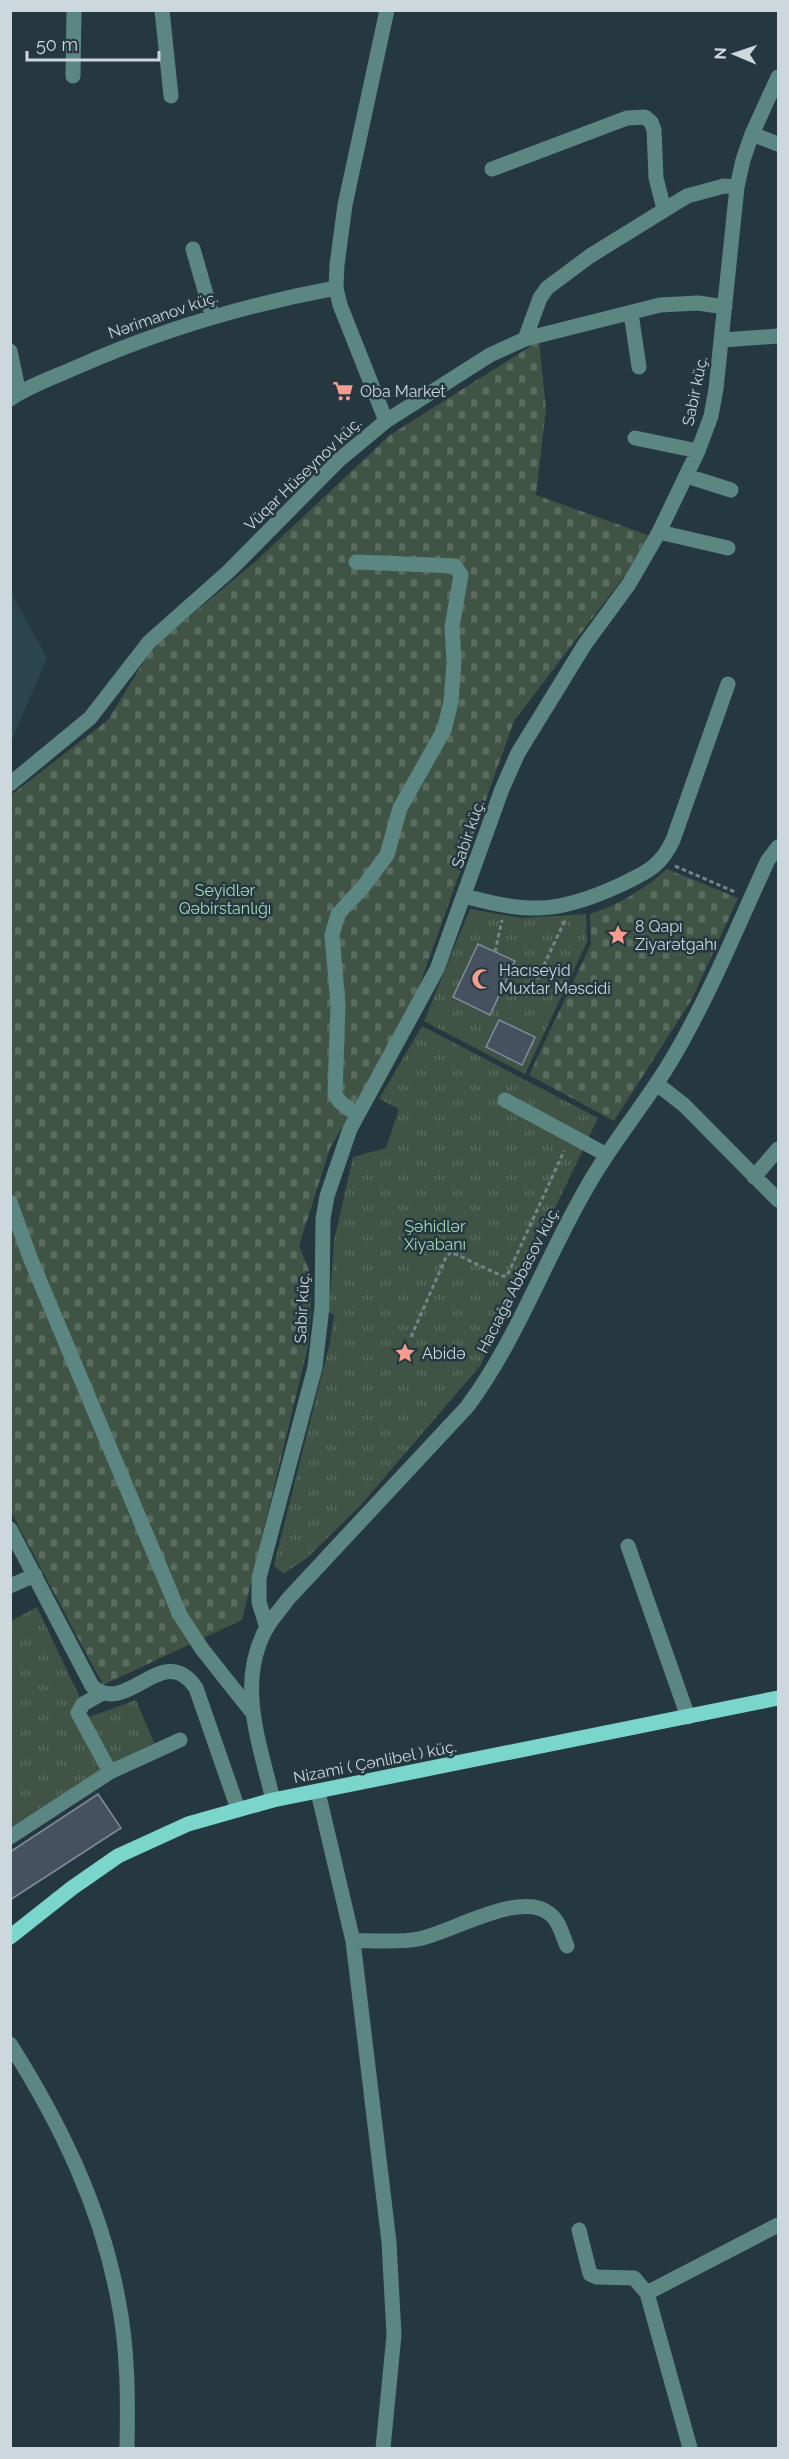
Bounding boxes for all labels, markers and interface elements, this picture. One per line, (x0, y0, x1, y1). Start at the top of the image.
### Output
scale bar (27, 24, 159, 62)
north arrow (705, 24, 765, 84)
text: 50 m (36, 34, 78, 55)
text: N (711, 47, 730, 60)
street label: Nərimanov küç. (106, 287, 220, 343)
street label: Sabir küç. (678, 354, 712, 428)
supermarket icon: Oba Market (331, 379, 355, 403)
place label: Oba Market (360, 382, 446, 401)
street label: Vüqar Hüseynov küç. (241, 413, 365, 535)
street label: Sabir küç. (447, 797, 489, 871)
park label: Seyidlər Qəbirstanlığı (179, 881, 271, 918)
place label: 8 Qapı Ziyarətgahı (635, 917, 717, 954)
place icon: 8 Qapı Ziyarətgahı (606, 923, 630, 947)
place label: Hacıseyid Muxtar Məscidi (499, 961, 611, 998)
mosque icon: Hacıseyid Muxtar Məscidi (470, 967, 494, 991)
street label: Hacıağa Abbasov küç. (473, 1204, 563, 1356)
park label: Şəhidlər Xiyabanı (404, 1217, 466, 1254)
street label: Sabir küç. (291, 1272, 313, 1344)
place icon: Abidə (393, 1341, 417, 1365)
place label: Abidə (422, 1344, 466, 1363)
street label: Nizami ( Çənlibel ) küç. (292, 1737, 458, 1787)

